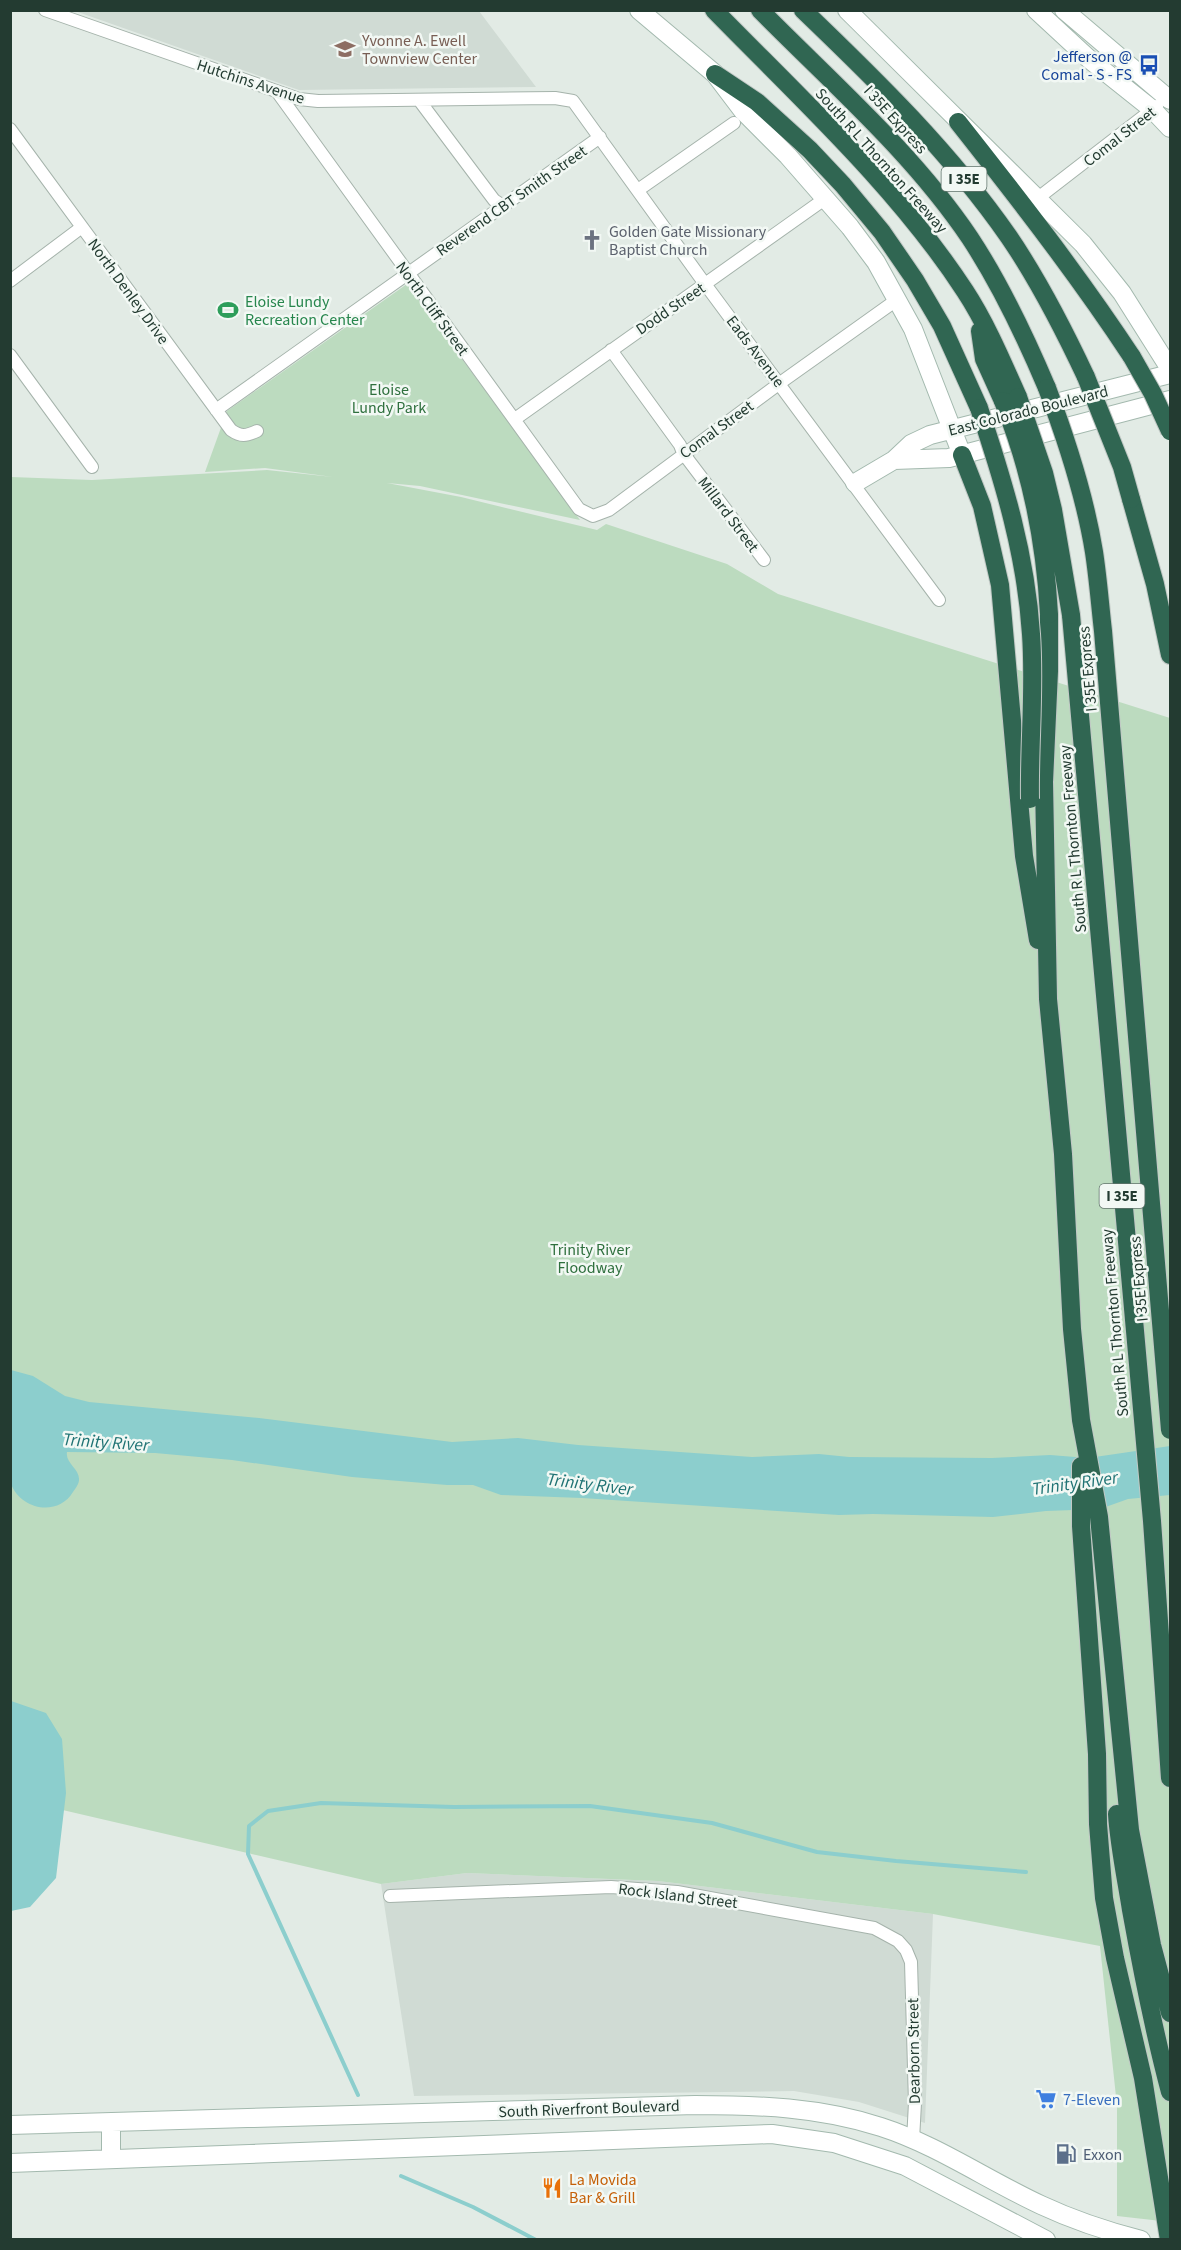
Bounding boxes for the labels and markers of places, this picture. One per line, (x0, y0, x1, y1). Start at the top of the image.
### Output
place label: Yvonne A. Ewell Townview Center (361, 30, 477, 70)
school or university icon: Yvonne A. Ewell Townview Center (333, 37, 357, 61)
place label: Jefferson @ Comal - S - FS (1041, 46, 1132, 86)
bus stop icon: Jefferson @ Comal - S - FS (1137, 53, 1161, 77)
place label: Golden Gate Missionary Baptist Church (609, 221, 767, 261)
church icon: Golden Gate Missionary Baptist Church (580, 228, 604, 252)
place label: Eloise Lundy Recreation Center (245, 291, 365, 331)
sports icon: Eloise Lundy Recreation Center (216, 298, 240, 322)
supermarket icon: 7-Eleven (1034, 2087, 1058, 2111)
place label: 7-Eleven (1063, 2089, 1121, 2111)
fuel station icon: Exxon (1054, 2142, 1078, 2166)
place label: Exxon (1083, 2144, 1122, 2166)
place label: La Movida Bar & Grill (569, 2169, 637, 2209)
restaurant icon: La Movida Bar & Grill (540, 2176, 564, 2200)

